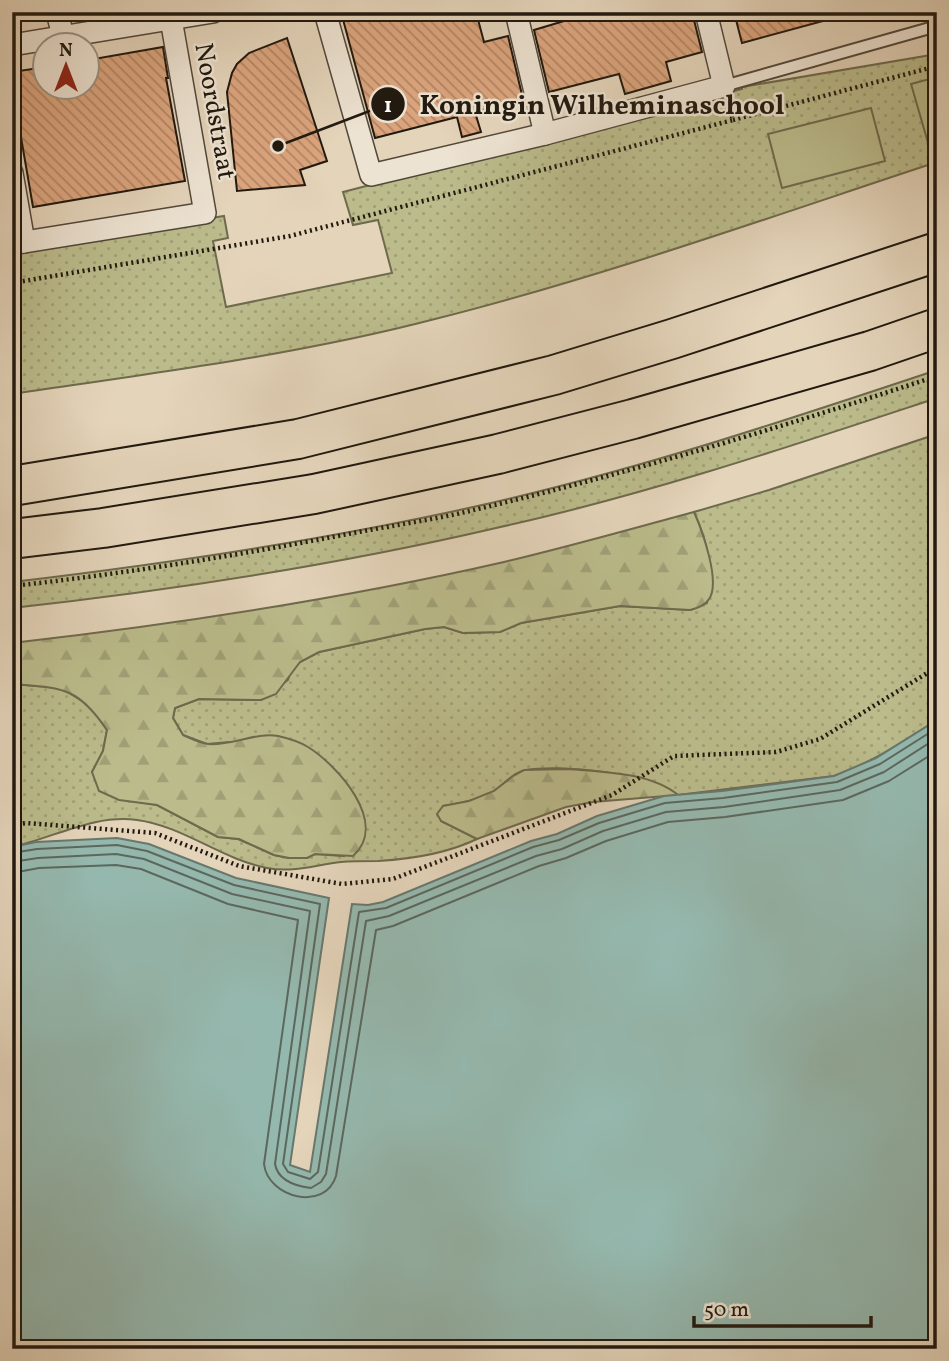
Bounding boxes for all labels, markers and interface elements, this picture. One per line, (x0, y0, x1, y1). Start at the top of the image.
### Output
north arrow (32, 32, 102, 102)
text: N (59, 38, 73, 64)
street label: Noordstraat (184, 40, 244, 183)
callout: Koningin Wilheminaschool (370, 80, 798, 129)
text: Koningin Wilheminaschool (420, 87, 784, 126)
text: 1 (384, 92, 392, 121)
scale bar (694, 1284, 870, 1328)
text: 50 m (704, 1296, 749, 1325)

